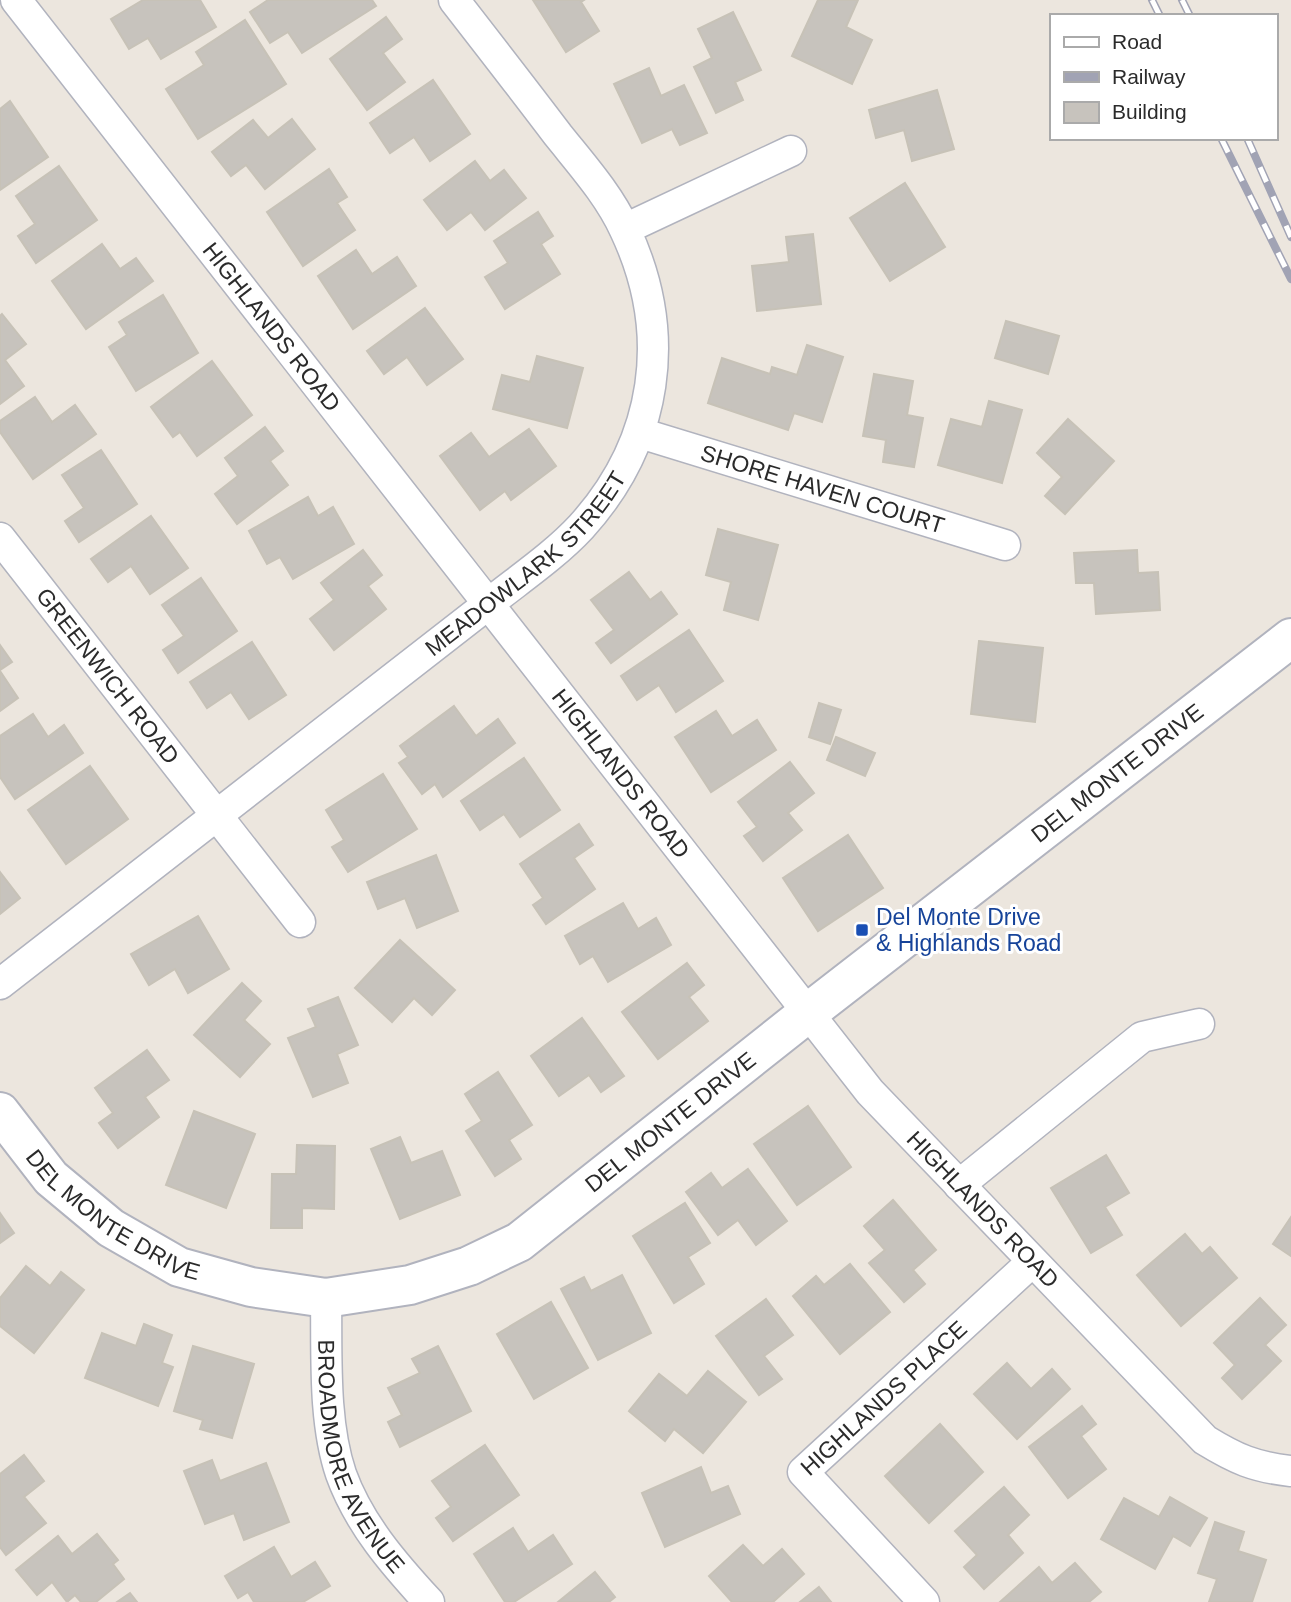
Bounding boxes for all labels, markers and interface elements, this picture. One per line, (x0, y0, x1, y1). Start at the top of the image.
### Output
legend (1050, 14, 1277, 140)
text: Road (1112, 30, 1162, 53)
text: Railway (1112, 65, 1186, 88)
text: Building (1112, 100, 1187, 123)
street label: HIGHLANDS ROAD (198, 237, 346, 416)
street label: SHORE HAVEN COURT (698, 439, 948, 539)
street label: MEADOWLARK STREET (420, 467, 631, 661)
street label: GREENWICH ROAD (31, 583, 184, 769)
street label: HIGHLANDS ROAD (547, 684, 695, 863)
street label: DEL MONTE DRIVE (1026, 698, 1208, 848)
place label: Del Monte Drive & Highlands Road (876, 904, 1061, 956)
marker: Del Monte Drive & Highlands Road (854, 922, 870, 938)
street label: DEL MONTE DRIVE (580, 1047, 761, 1197)
street label: HIGHLANDS ROAD (902, 1126, 1064, 1293)
street label: DEL MONTE DRIVE (21, 1144, 203, 1285)
street label: HIGHLANDS PLACE (795, 1315, 972, 1481)
street label: BROADMORE AVENUE (313, 1339, 410, 1578)

